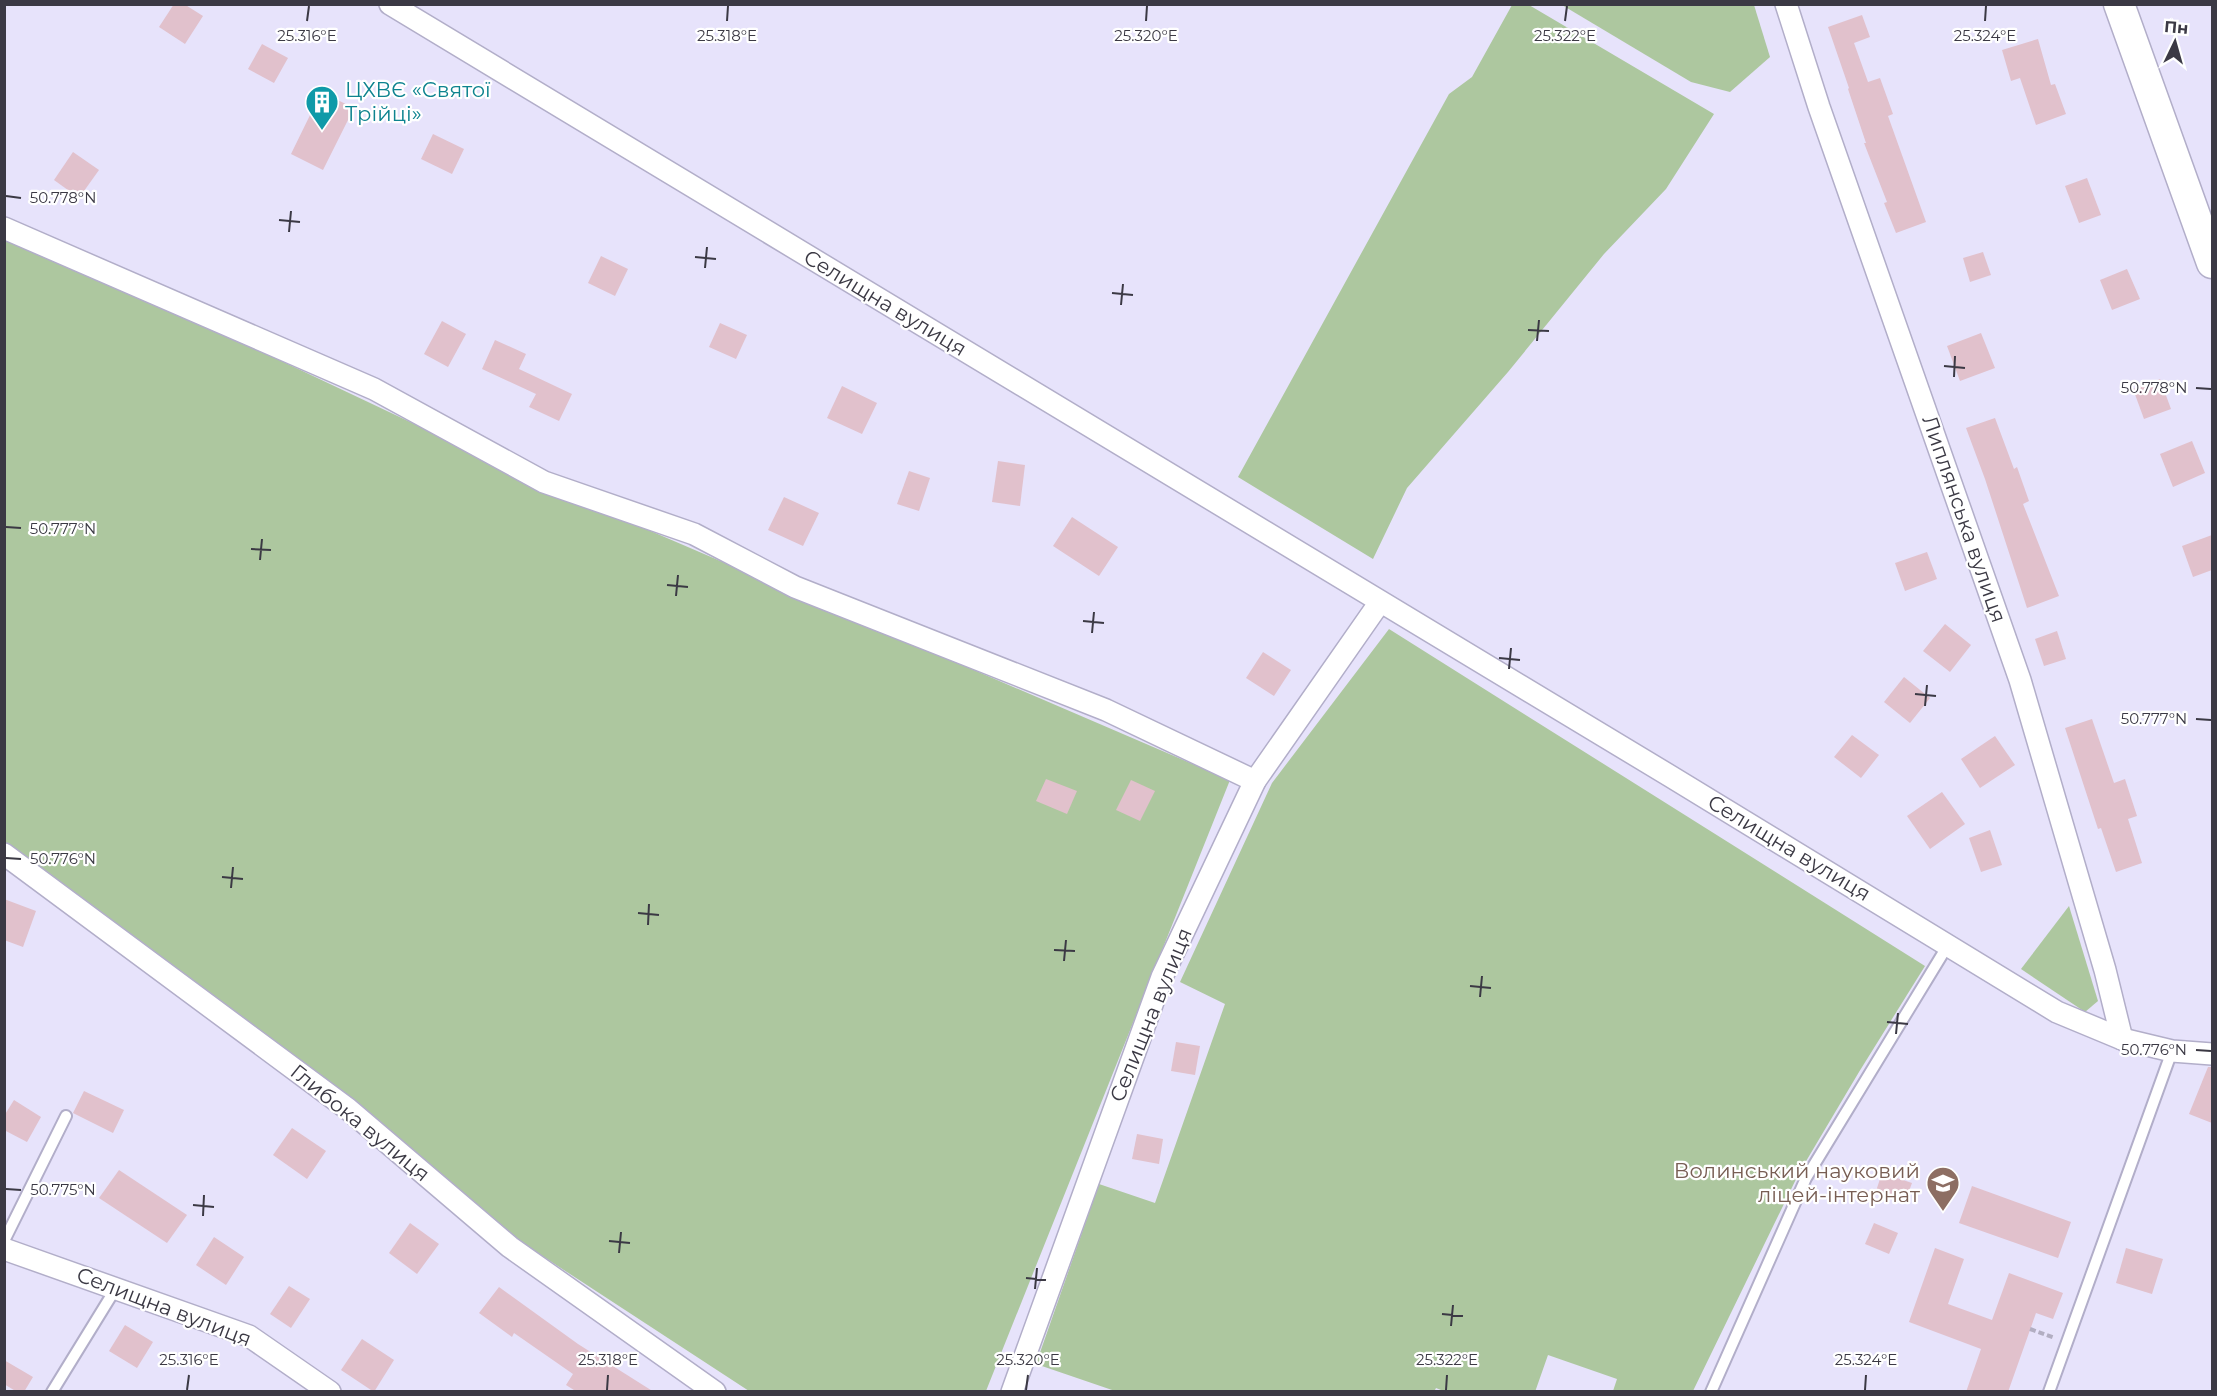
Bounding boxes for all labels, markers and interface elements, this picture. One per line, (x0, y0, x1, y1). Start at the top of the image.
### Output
north arrow (2145, 12, 2205, 72)
text: Пн (2163, 17, 2189, 38)
text: 25.316°E (277, 26, 337, 45)
text: 25.318°E (697, 26, 757, 45)
text: 25.320°E (1114, 26, 1178, 45)
text: 25.322°E (1534, 26, 1596, 45)
text: 25.324°E (1954, 26, 2016, 45)
place label: ЦХВЄ «Святої Трійці» (345, 77, 491, 126)
building icon: ЦХВЄ «Святої Трійці» (304, 84, 340, 131)
text: 50.778°N (30, 188, 96, 207)
street label: Селищна вулиця (799, 244, 971, 361)
text: 50.778°N (2121, 378, 2187, 397)
street label: Липлянська вулиця (1917, 412, 2012, 626)
text: 50.777°N (30, 519, 96, 538)
text: 50.777°N (2121, 709, 2187, 728)
street label: Селищна вулиця (1703, 789, 1875, 906)
text: 50.776°N (30, 849, 96, 868)
street label: Селищна вулиця (1104, 924, 1197, 1105)
text: 50.776°N (2121, 1040, 2187, 1059)
street label: Глибока вулиця (286, 1059, 435, 1187)
place label: Волинський науковий ліцей-інтернат (1674, 1158, 1920, 1207)
school or university icon: Волинський науковий ліцей-інтернат (1925, 1165, 1961, 1212)
text: 50.775°N (30, 1180, 96, 1199)
street label: Селищна вулиця (73, 1262, 255, 1351)
text: 25.316°E (159, 1350, 219, 1369)
text: 25.318°E (578, 1350, 638, 1369)
text: 25.320°E (996, 1350, 1060, 1369)
text: 25.322°E (1416, 1350, 1478, 1369)
text: 25.324°E (1835, 1350, 1897, 1369)

